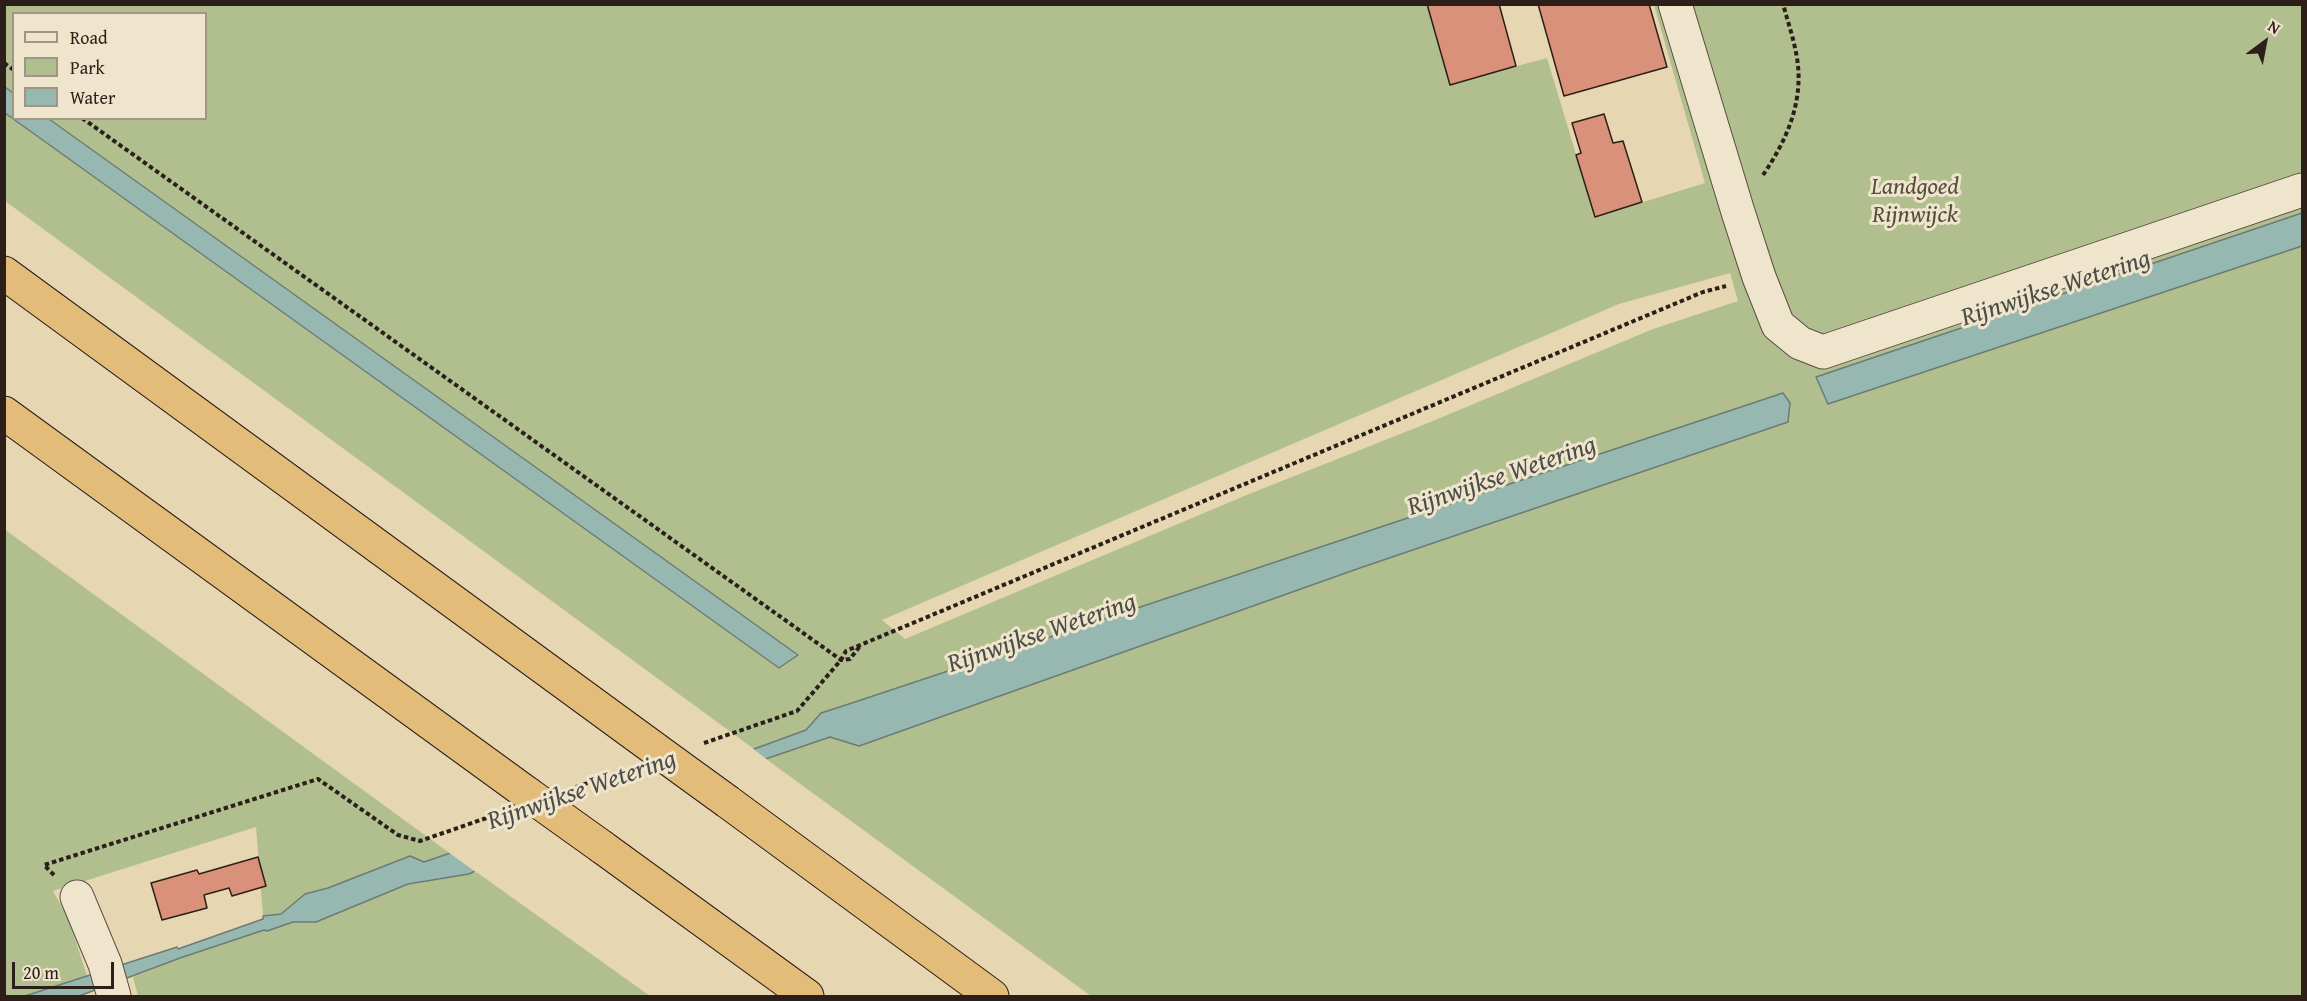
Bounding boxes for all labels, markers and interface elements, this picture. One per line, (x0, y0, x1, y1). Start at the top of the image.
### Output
legend (12, 12, 207, 120)
north arrow (2235, 12, 2295, 72)
text: N (2264, 14, 2285, 40)
text: Road (70, 24, 108, 51)
text: Park (70, 54, 105, 81)
text: Water (70, 84, 115, 111)
park label: Landgoed Rijnwijck (1871, 174, 1959, 230)
water label: Rijnwijkse Wetering (1957, 244, 2155, 334)
water label: Rijnwijkse Wetering (1404, 430, 1600, 524)
water label: Rijnwijkse Wetering (944, 587, 1140, 681)
water label: Rijnwijkse Wetering (484, 744, 680, 838)
scale bar (15, 950, 117, 988)
text: 20 m (23, 959, 59, 986)

